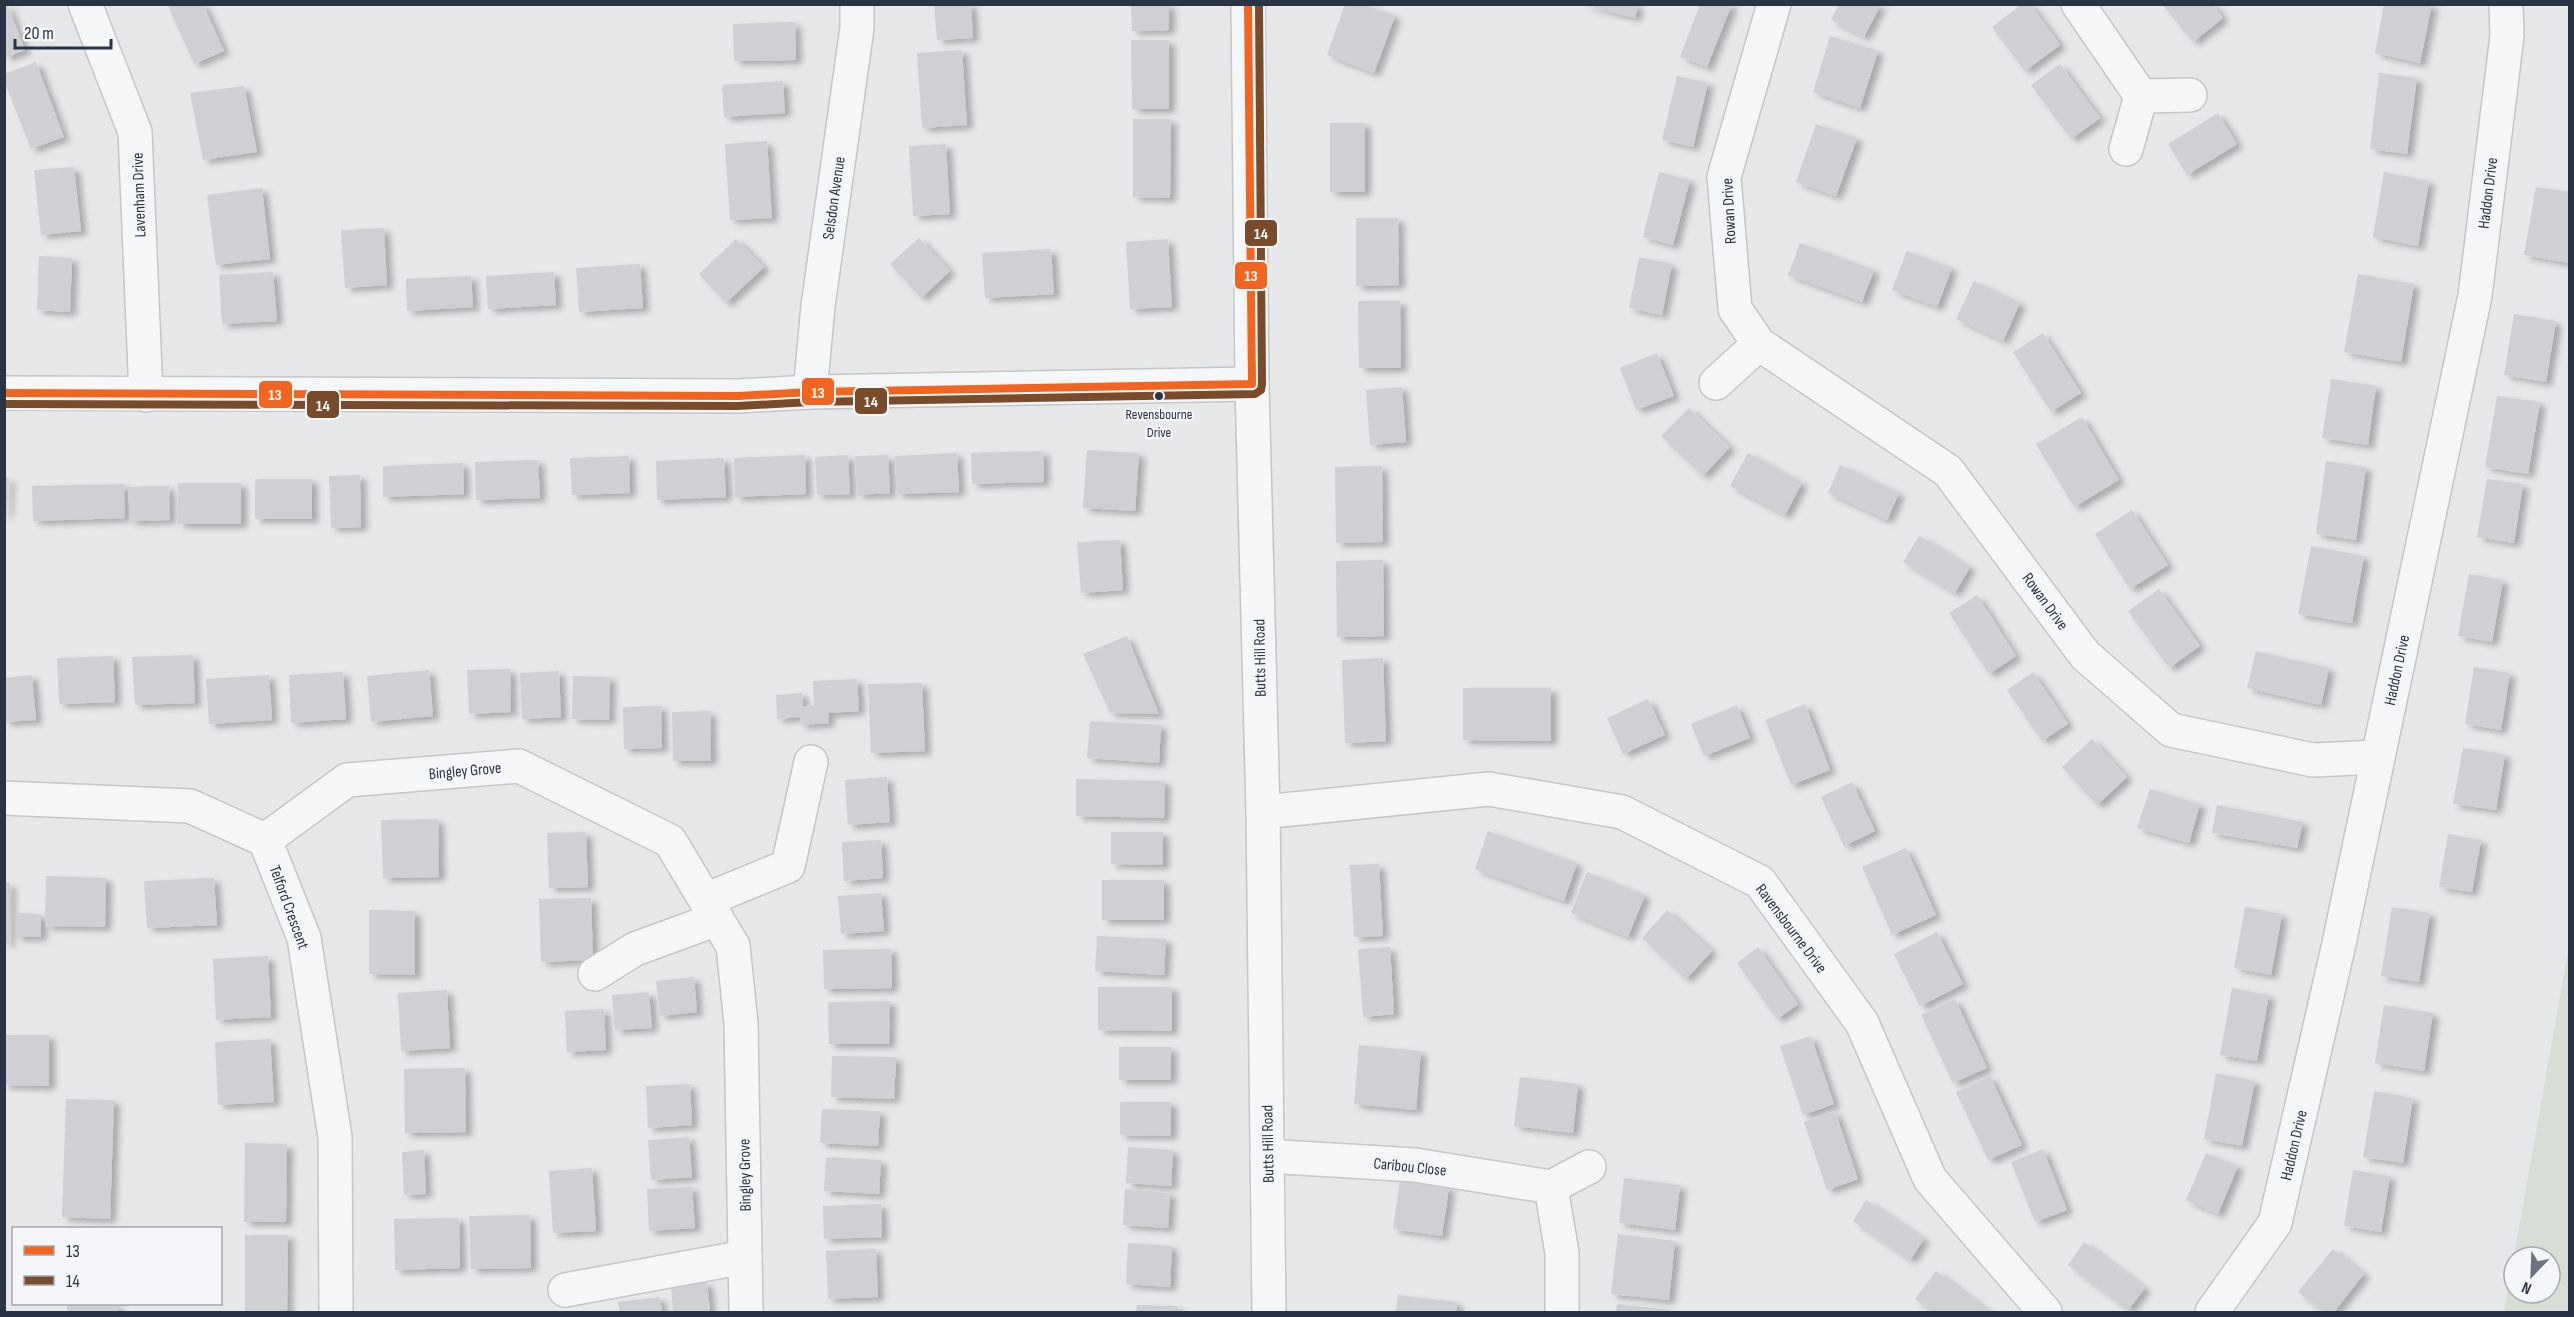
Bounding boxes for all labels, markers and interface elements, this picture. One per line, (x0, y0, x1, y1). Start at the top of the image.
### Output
scale bar (15, 12, 111, 50)
text: 20 m (24, 23, 54, 44)
street label: Lavenham Drive (129, 152, 150, 238)
street label: Selsdon Avenue (819, 155, 850, 241)
street label: Haddon Drive (2475, 156, 2502, 230)
street label: Rowan Drive (1718, 177, 1741, 244)
line badge: 14 (1244, 219, 1278, 247)
text: 14 (1254, 225, 1268, 244)
line badge: 13 (1234, 261, 1268, 290)
text: 13 (1244, 267, 1258, 286)
line badge: 13 (801, 377, 835, 406)
line badge: 13 (258, 380, 293, 409)
text: 13 (811, 384, 825, 403)
text: 13 (268, 386, 282, 405)
line badge: 14 (854, 387, 888, 415)
line badge: 14 (306, 390, 340, 419)
marker: Revensbourne Drive (1153, 390, 1165, 402)
text: 14 (864, 393, 878, 412)
text: 14 (316, 397, 330, 416)
place label: Revensbourne Drive (1126, 406, 1192, 441)
street label: Rowan Drive (2018, 570, 2072, 634)
street label: Butts Hill Road (1250, 619, 1271, 697)
street label: Haddon Drive (2381, 633, 2414, 707)
street label: Bingley Grove (428, 759, 502, 784)
street label: Telford Crescent (265, 863, 313, 952)
street label: Ravensbourne Drive (1751, 881, 1830, 977)
street label: Butts Hill Road (1258, 1105, 1279, 1183)
street label: Haddon Drive (2277, 1108, 2312, 1182)
street label: Bingley Grove (735, 1138, 756, 1211)
street label: Caribou Close (1372, 1154, 1447, 1181)
legend (12, 1227, 222, 1305)
text: 13 (66, 1241, 80, 1262)
north arrow (2502, 1245, 2562, 1305)
text: 14 (66, 1271, 80, 1292)
text: N (2519, 1277, 2534, 1298)

